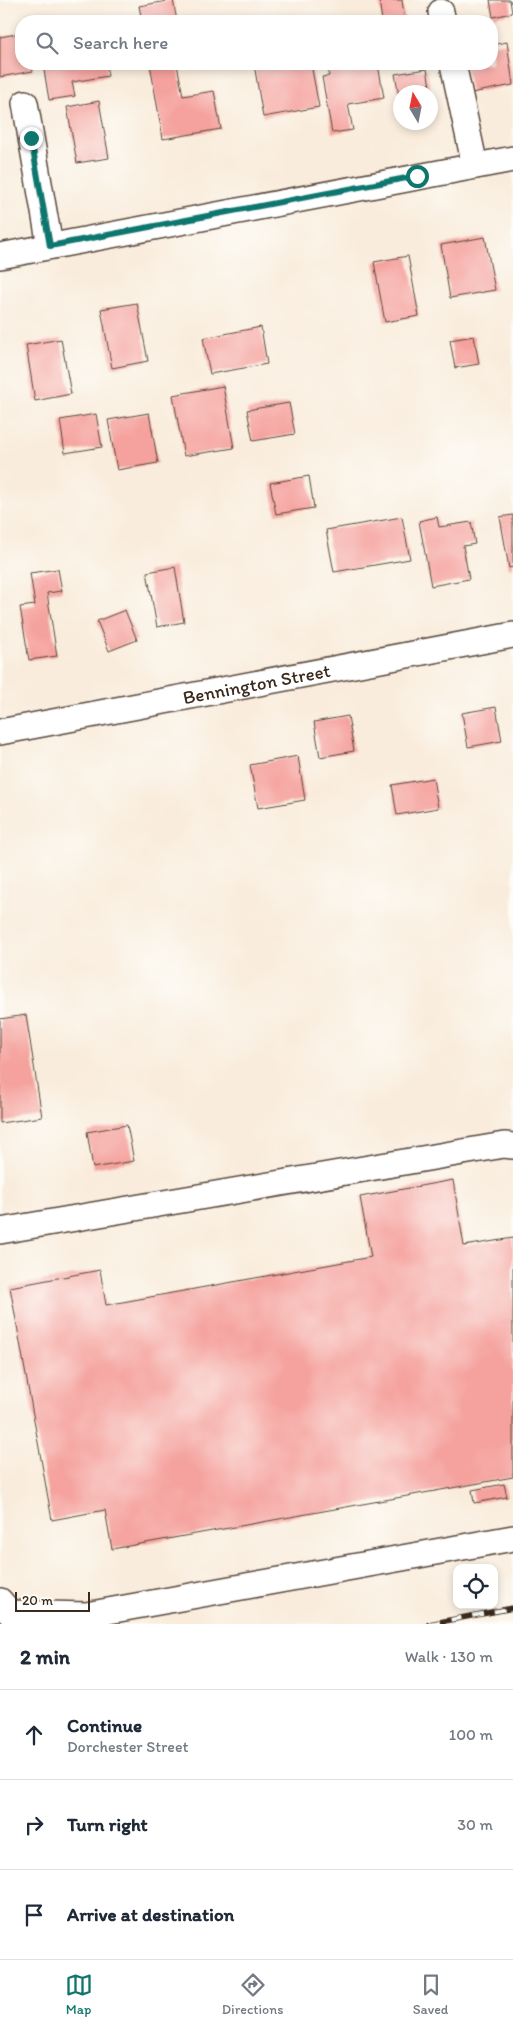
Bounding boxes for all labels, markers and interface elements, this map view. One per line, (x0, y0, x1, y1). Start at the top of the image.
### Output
search box (15, 15, 498, 70)
icon: search (33, 29, 61, 57)
text: Search here (73, 31, 168, 54)
north arrow (393, 85, 438, 130)
route end (20, 127, 43, 150)
route start (406, 165, 429, 188)
street label: Bennington Street (181, 658, 332, 709)
map controls (453, 1564, 498, 1609)
button: locate (453, 1564, 498, 1609)
scale bar (15, 1589, 90, 1612)
text: 20 m (22, 1592, 53, 1609)
text: 2 min (20, 1644, 70, 1669)
text: Walk · 130 m (405, 1647, 493, 1666)
text: Continue (67, 1714, 142, 1737)
icon: ahead (20, 1721, 48, 1749)
text: 100 m (449, 1725, 493, 1744)
text: Dorchester Street (67, 1737, 189, 1756)
icon: right (20, 1811, 48, 1839)
text: Turn right (67, 1813, 148, 1836)
text: 30 m (457, 1815, 493, 1834)
icon: arrive (20, 1901, 48, 1929)
text: Arrive at destination (67, 1903, 234, 1926)
tab: Map (65, 1971, 93, 2018)
tab: Directions (222, 1971, 283, 2018)
tab: Saved (413, 1971, 448, 2018)

